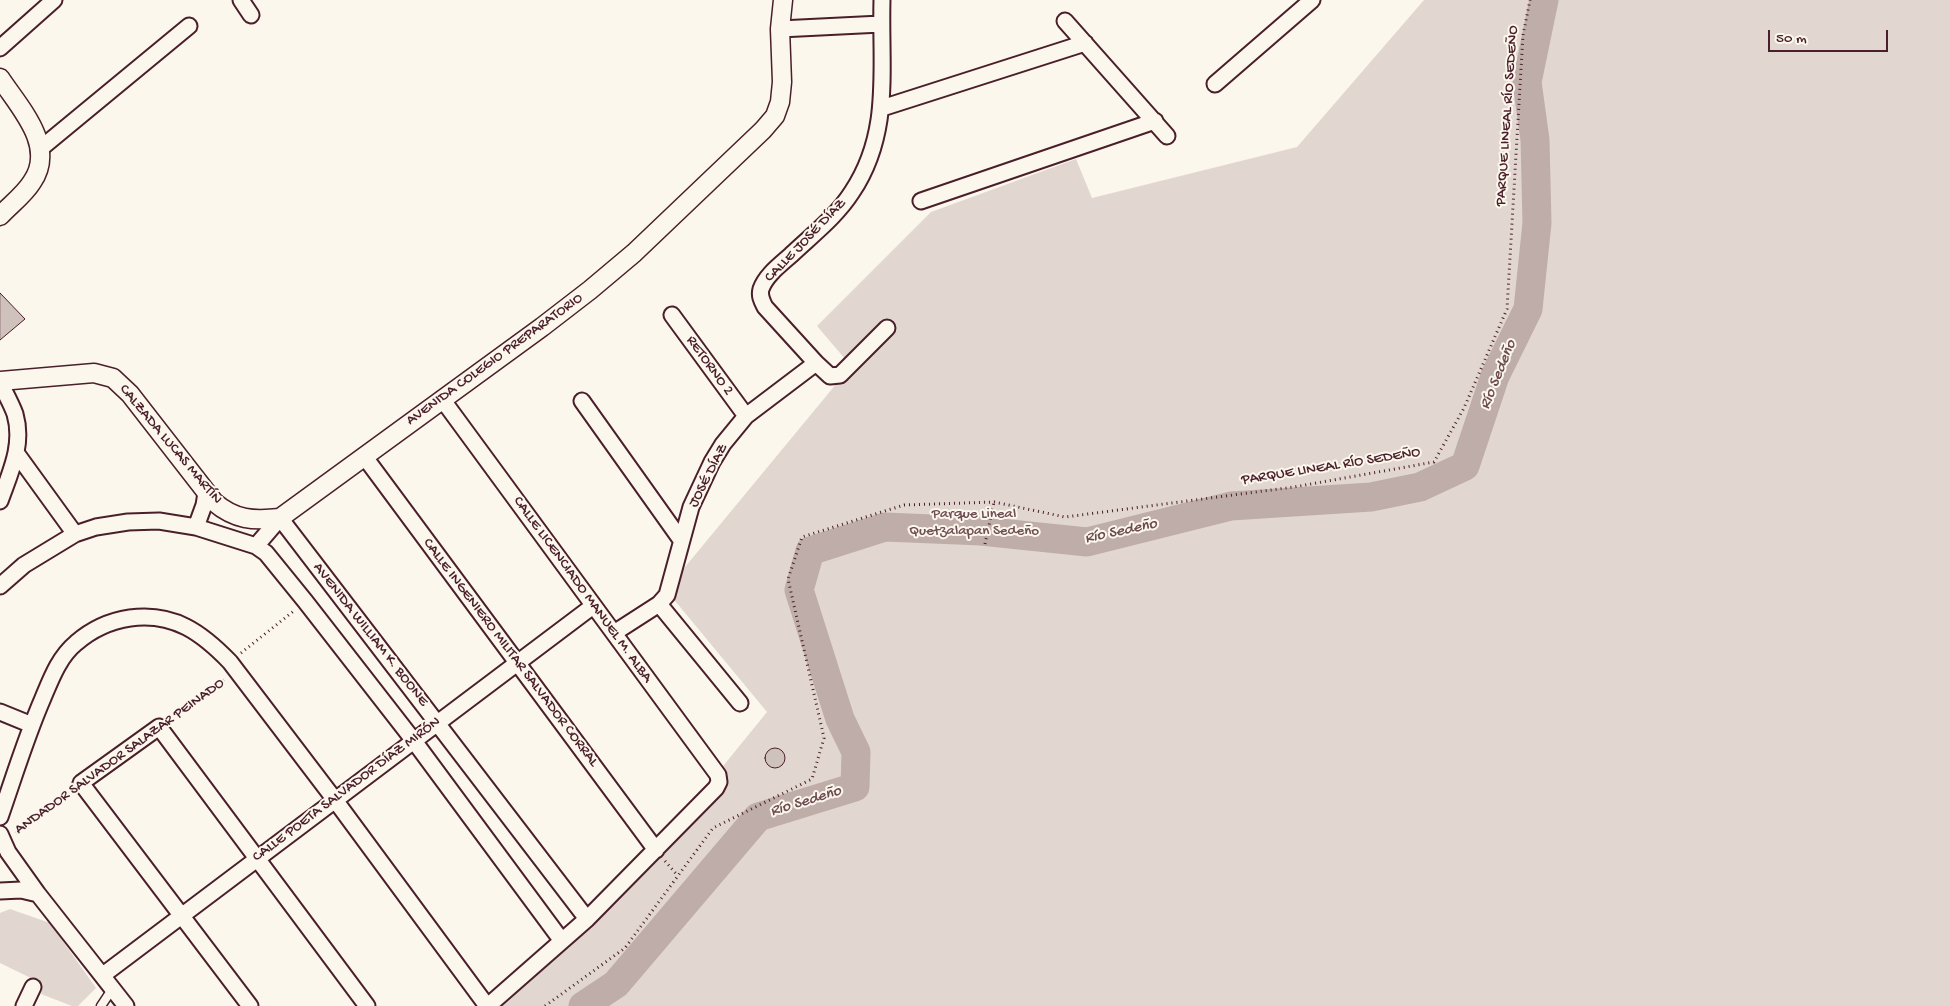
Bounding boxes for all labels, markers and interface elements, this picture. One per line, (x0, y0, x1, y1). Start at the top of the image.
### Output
scale bar (1770, 20, 1890, 52)
street label: PARQUE LINEAL RÍO SEDEÑO (1493, 25, 1523, 207)
text: 50 m (1776, 30, 1807, 48)
street label: CALLE JOSÉ DÍAZ (761, 195, 851, 287)
street label: AVENIDA COLEGIO PREPARATORIO (403, 290, 587, 430)
street label: RETORNO 2 (681, 333, 737, 399)
water label: Río Sedeño (1476, 337, 1522, 413)
street label: CALZADA LUCAS MARTÍN (115, 381, 225, 509)
street label: JOSÉ DÍAZ (685, 441, 733, 511)
street label: PARQUE LINEAL RÍO SEDEÑO (1240, 444, 1422, 490)
street label: CALLE LICENCIADO MANUEL M. ALBA (508, 493, 656, 687)
park label: Parque Lineal Quetzalapan Sedeño (909, 506, 1039, 541)
water label: Río Sedeño (1083, 515, 1159, 549)
street label: CALLE INGENIERO MILITAR SALVADOR CORRAL (418, 535, 602, 771)
street label: AVENIDA WILLIAM K. BOONE (308, 560, 432, 710)
street label: ANDADOR SALVADOR SALAZAR PEINADO (12, 675, 228, 839)
street label: CALLE POETA SALVADOR DÍAZ MIRÓN (250, 713, 444, 867)
water label: Río Sedeño (768, 782, 844, 822)

